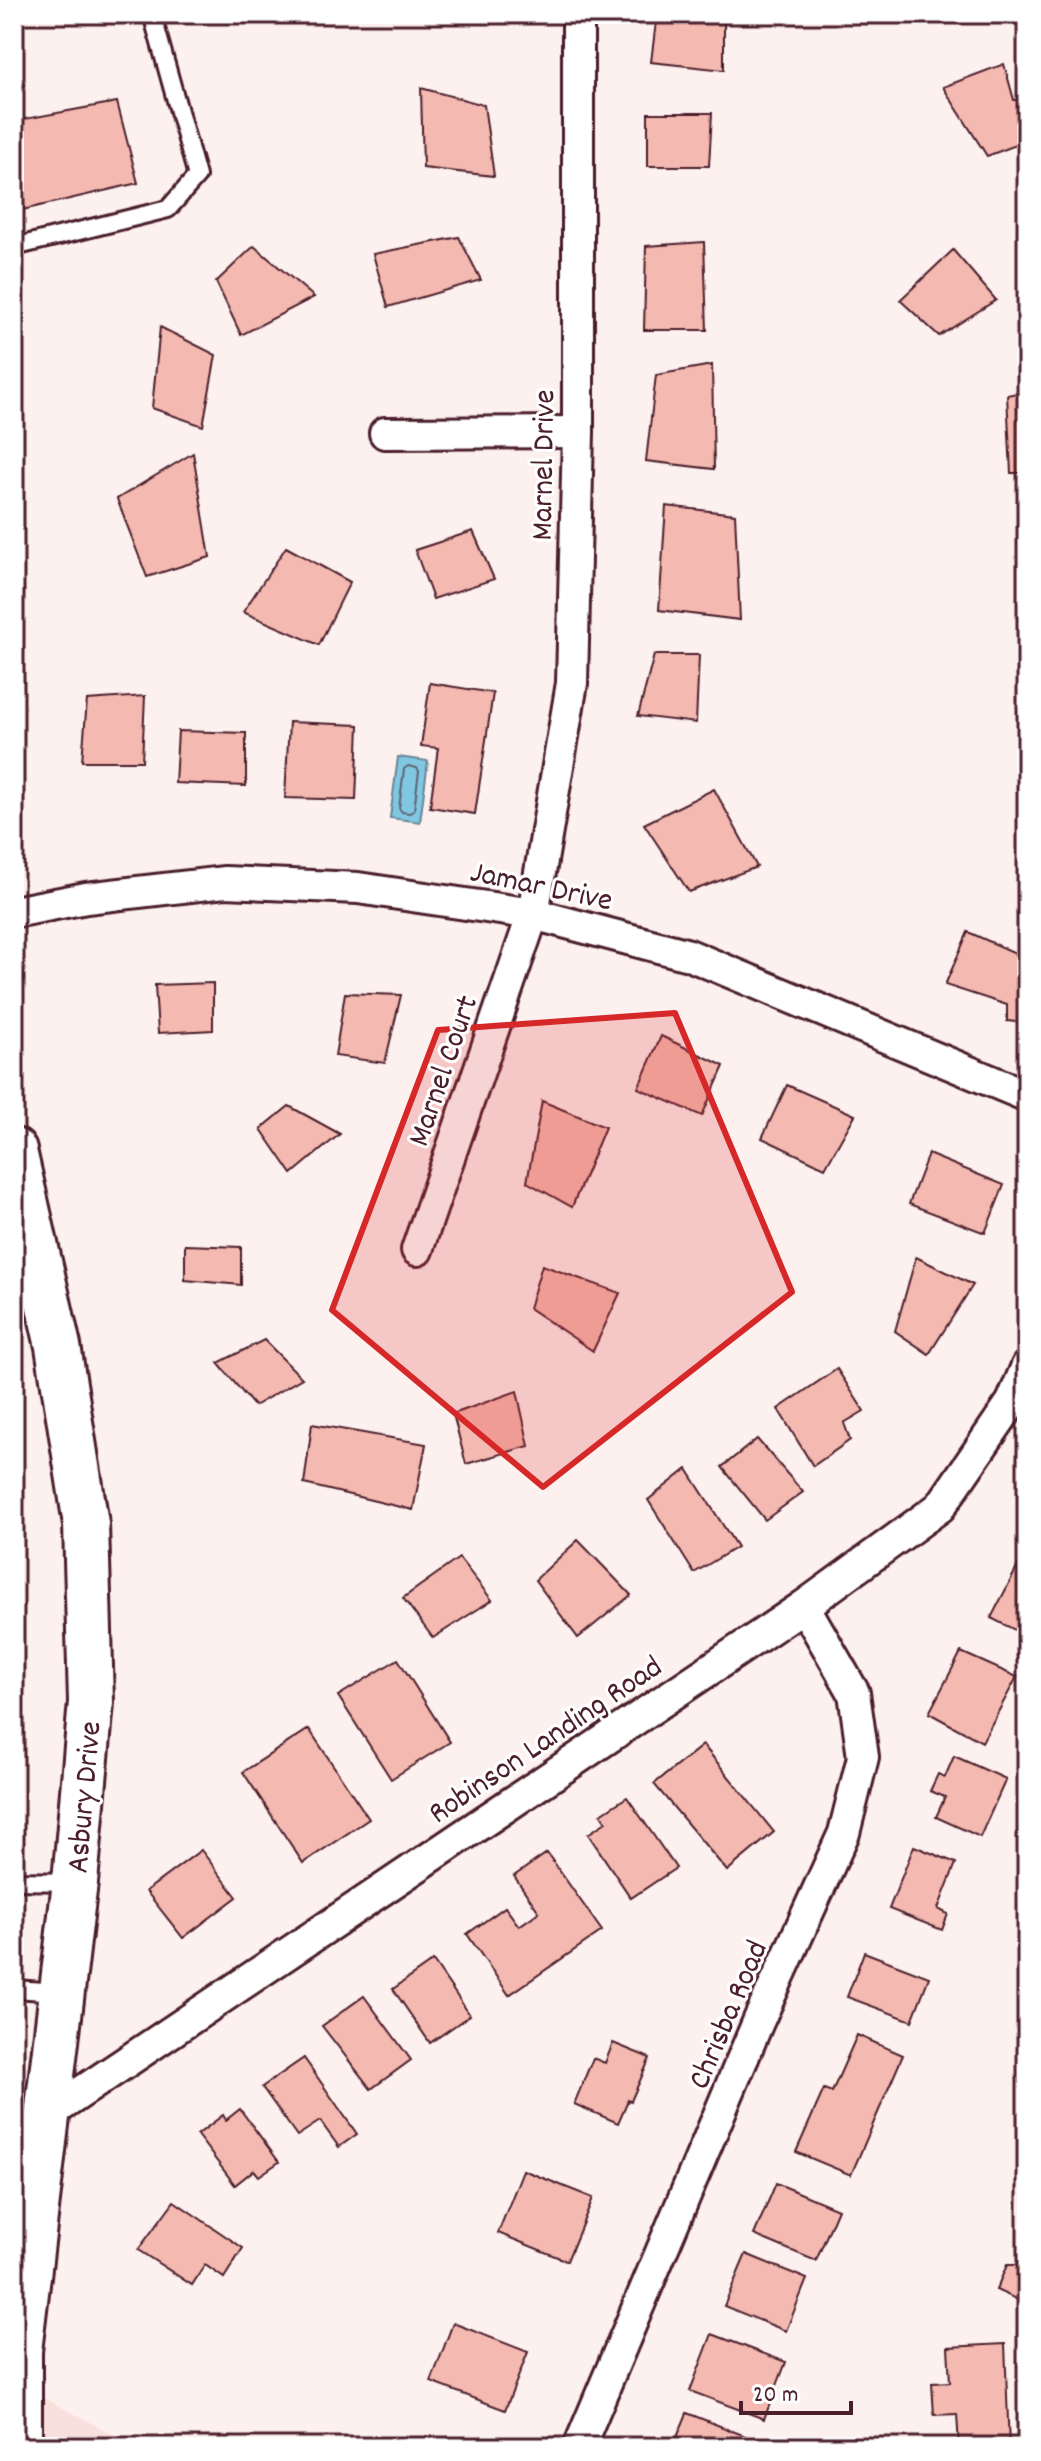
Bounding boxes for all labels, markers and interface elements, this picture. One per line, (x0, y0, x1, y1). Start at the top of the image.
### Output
street label: Marnel Drive (522, 389, 570, 541)
street label: Jamar Drive (465, 851, 616, 926)
street label: Marnel Court (398, 990, 493, 1153)
street label: Robinson Landing Road (420, 1647, 673, 1838)
street label: Asbury Drive (57, 1720, 117, 1875)
street label: Chrisba Road (679, 1934, 783, 2098)
scale bar (741, 2365, 851, 2415)
text: 20 m (753, 2379, 799, 2413)

